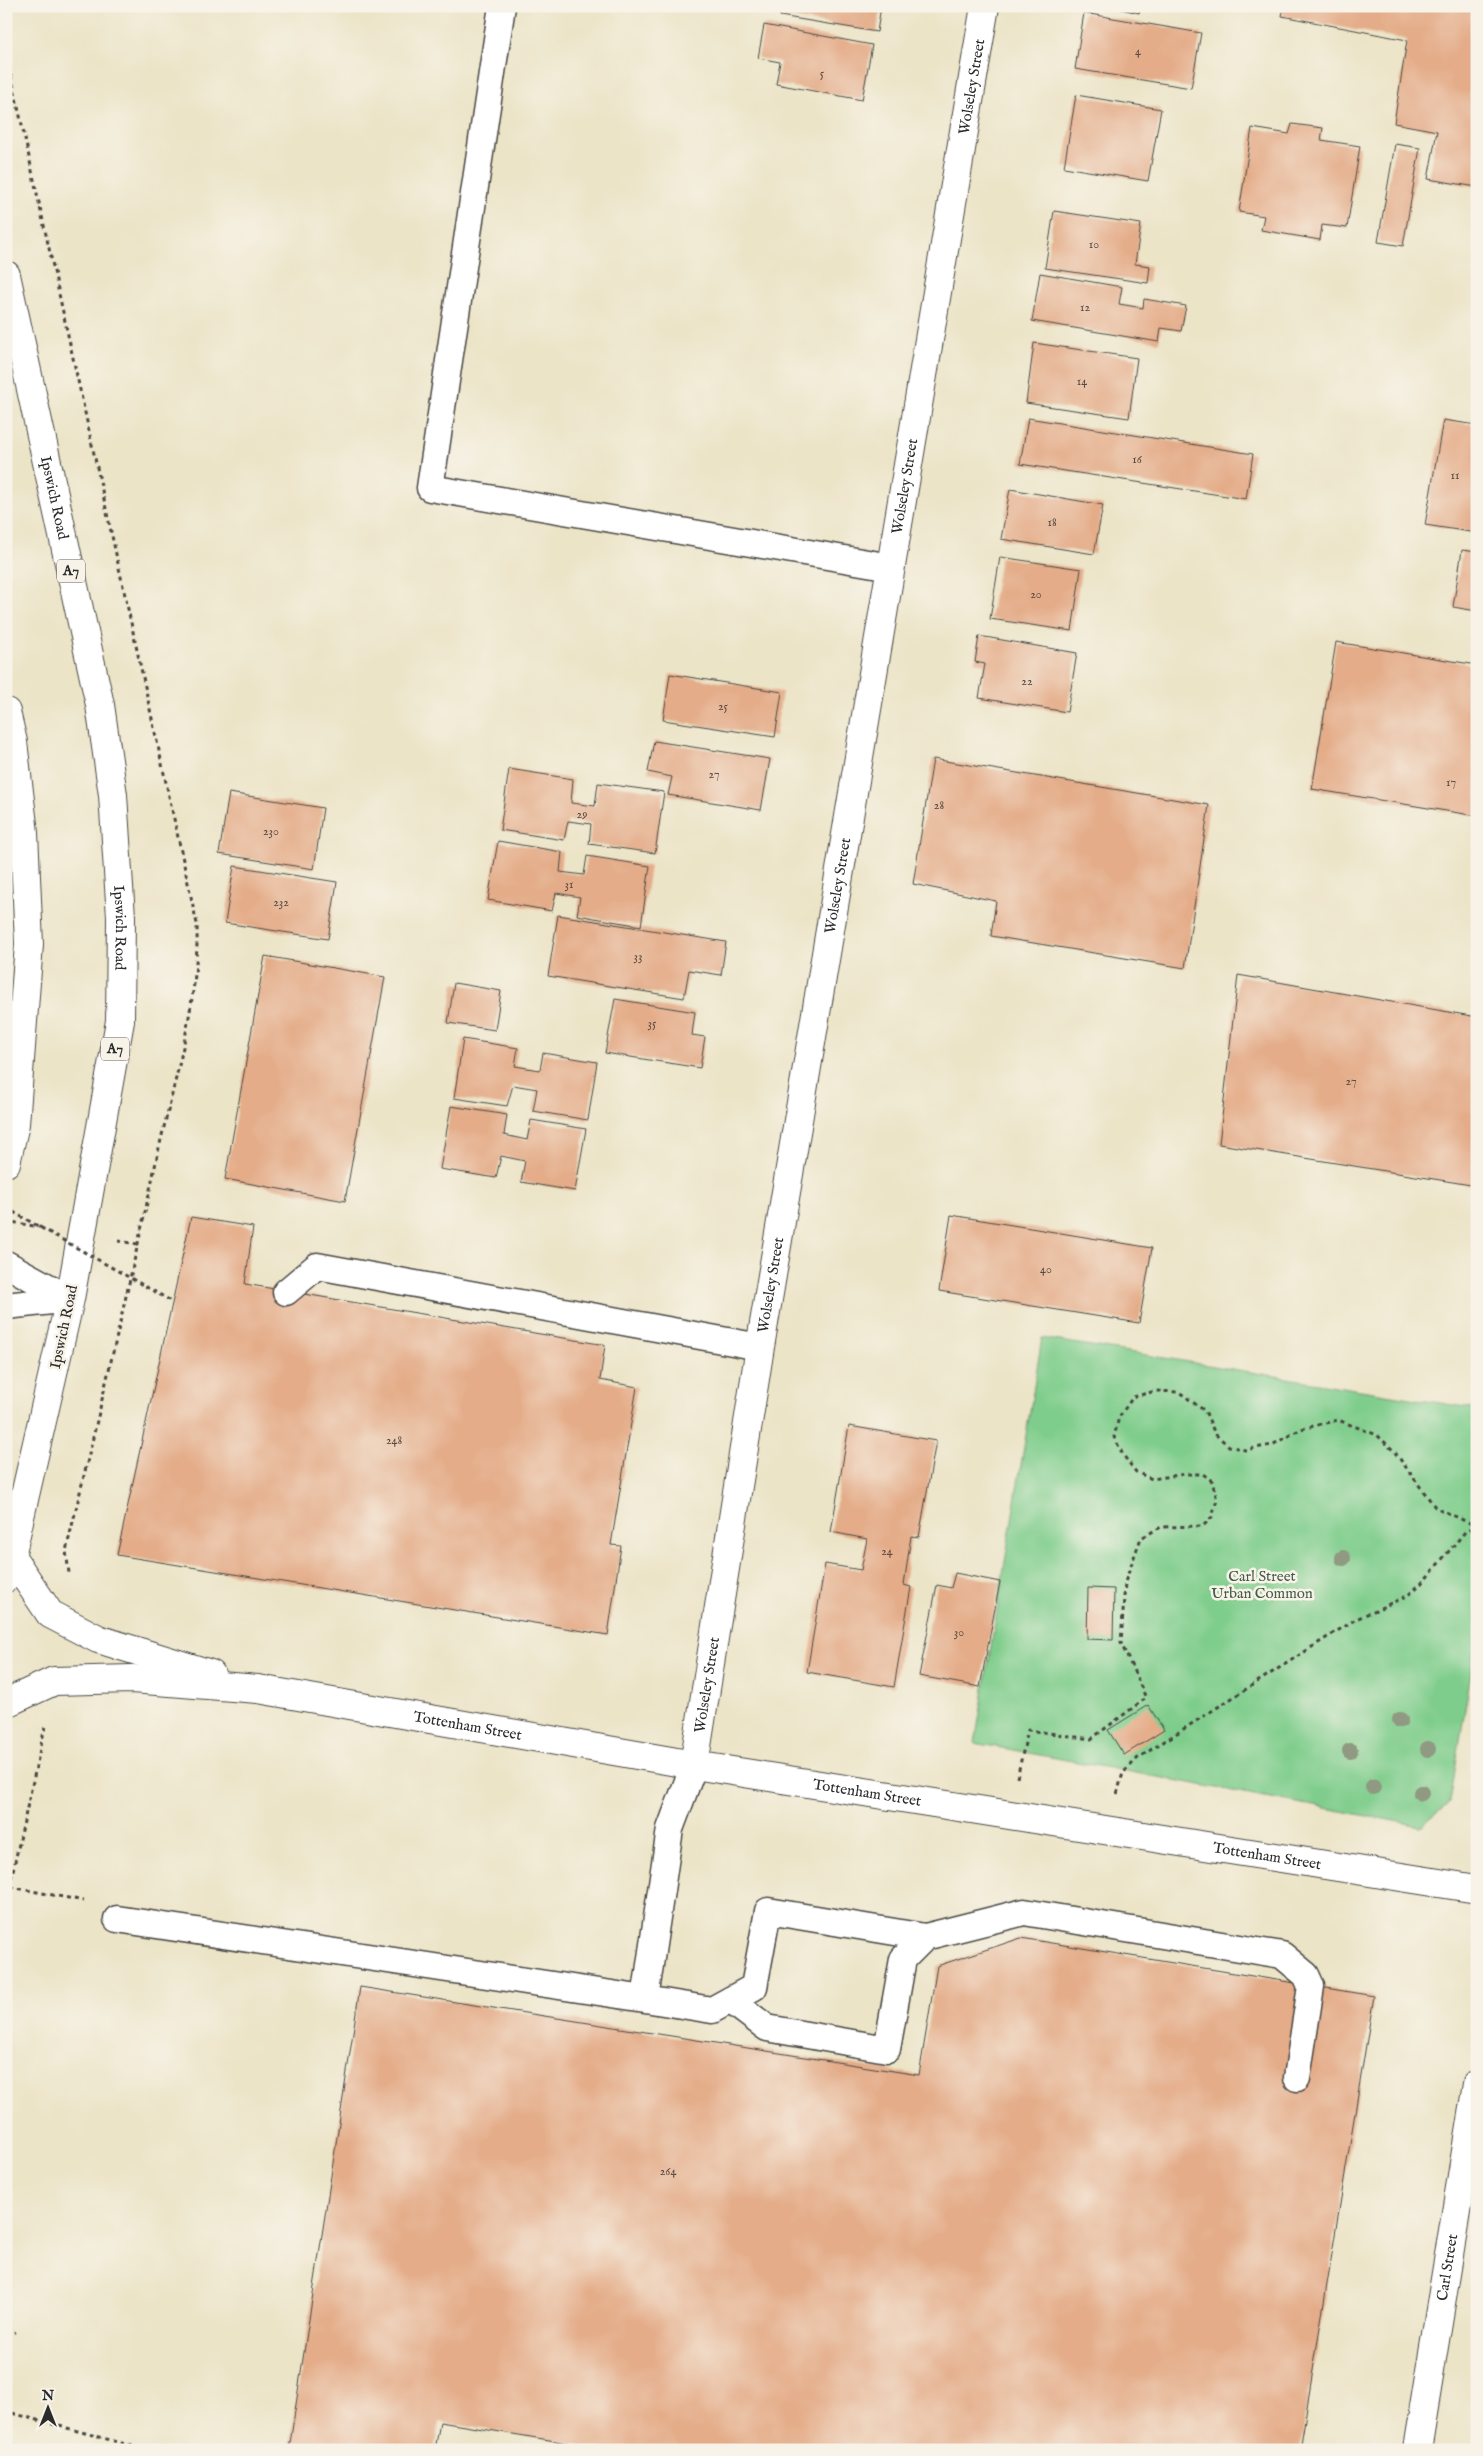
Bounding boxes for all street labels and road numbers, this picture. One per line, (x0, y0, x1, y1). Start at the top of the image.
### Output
street label: Wolseley Street (954, 37, 989, 136)
street label: Wolseley Street (887, 437, 922, 536)
street label: Ipswich Road (36, 454, 73, 542)
road number: A7 (57, 560, 85, 582)
street label: Wolseley Street (820, 836, 855, 935)
street label: Ipswich Road (109, 884, 131, 971)
road number: A7 (101, 1038, 129, 1060)
street label: Wolseley Street (753, 1236, 788, 1334)
street label: Ipswich Road (46, 1282, 82, 1371)
street label: Wolseley Street (690, 1636, 724, 1734)
street label: Tottenham Street (412, 1707, 523, 1744)
street label: Tottenham Street (811, 1774, 923, 1810)
street label: Tottenham Street (1211, 1838, 1323, 1874)
street label: Carl Street (1432, 2233, 1462, 2302)

